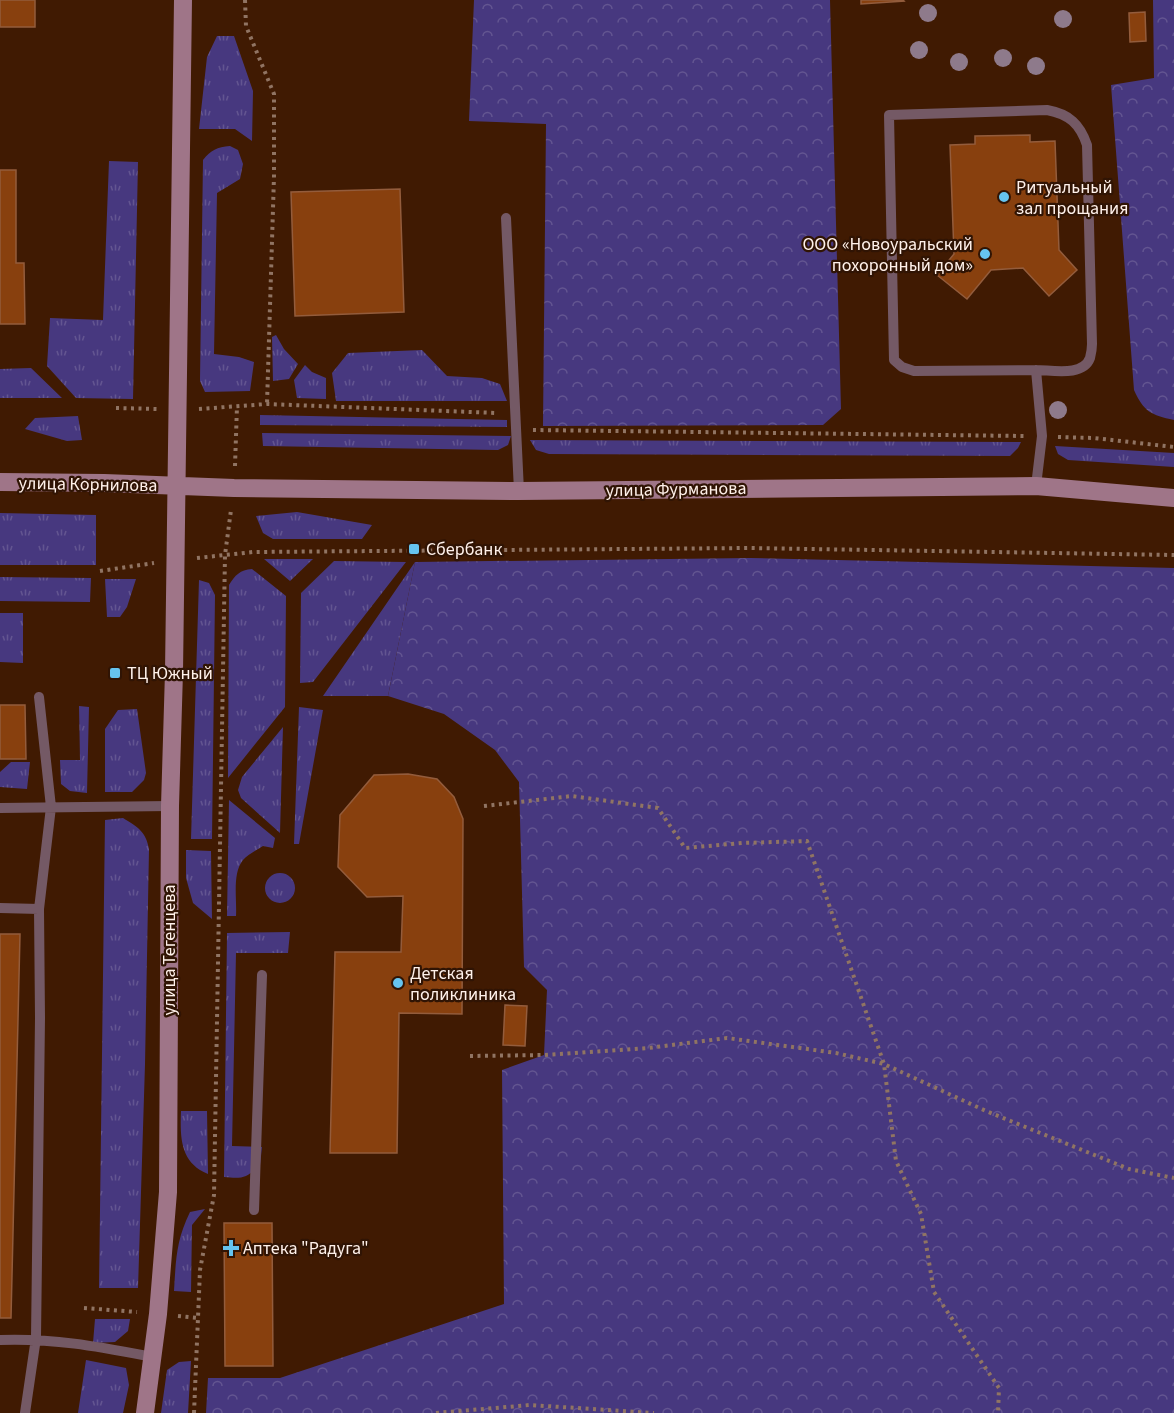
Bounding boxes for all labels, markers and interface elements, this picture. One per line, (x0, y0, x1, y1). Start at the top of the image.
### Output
place label: Ритуальный зал прощания (1016, 175, 1129, 221)
marker: Ритуальный зал прощания (997, 190, 1011, 204)
place label: ООО «Новоуральский похоронный дом» (802, 232, 973, 278)
marker: ООО «Новоуральский похоронный дом» (978, 247, 992, 261)
street label: улица Корнилова (18, 471, 158, 498)
street label: улица Фурманова (605, 476, 747, 503)
place label: Сбербанк (426, 537, 502, 562)
marker: Сбербанк (407, 542, 421, 556)
place label: ТЦ Южный (127, 661, 213, 686)
marker: ТЦ Южный (108, 666, 122, 680)
street label: улица Тегенцева (157, 884, 182, 1016)
place label: Детская поликлиника (410, 961, 516, 1007)
marker: Детская поликлиника (391, 976, 405, 990)
place label: Аптека "Радуга" (243, 1236, 369, 1261)
marker: Аптека "Радуга" (224, 1241, 238, 1255)

